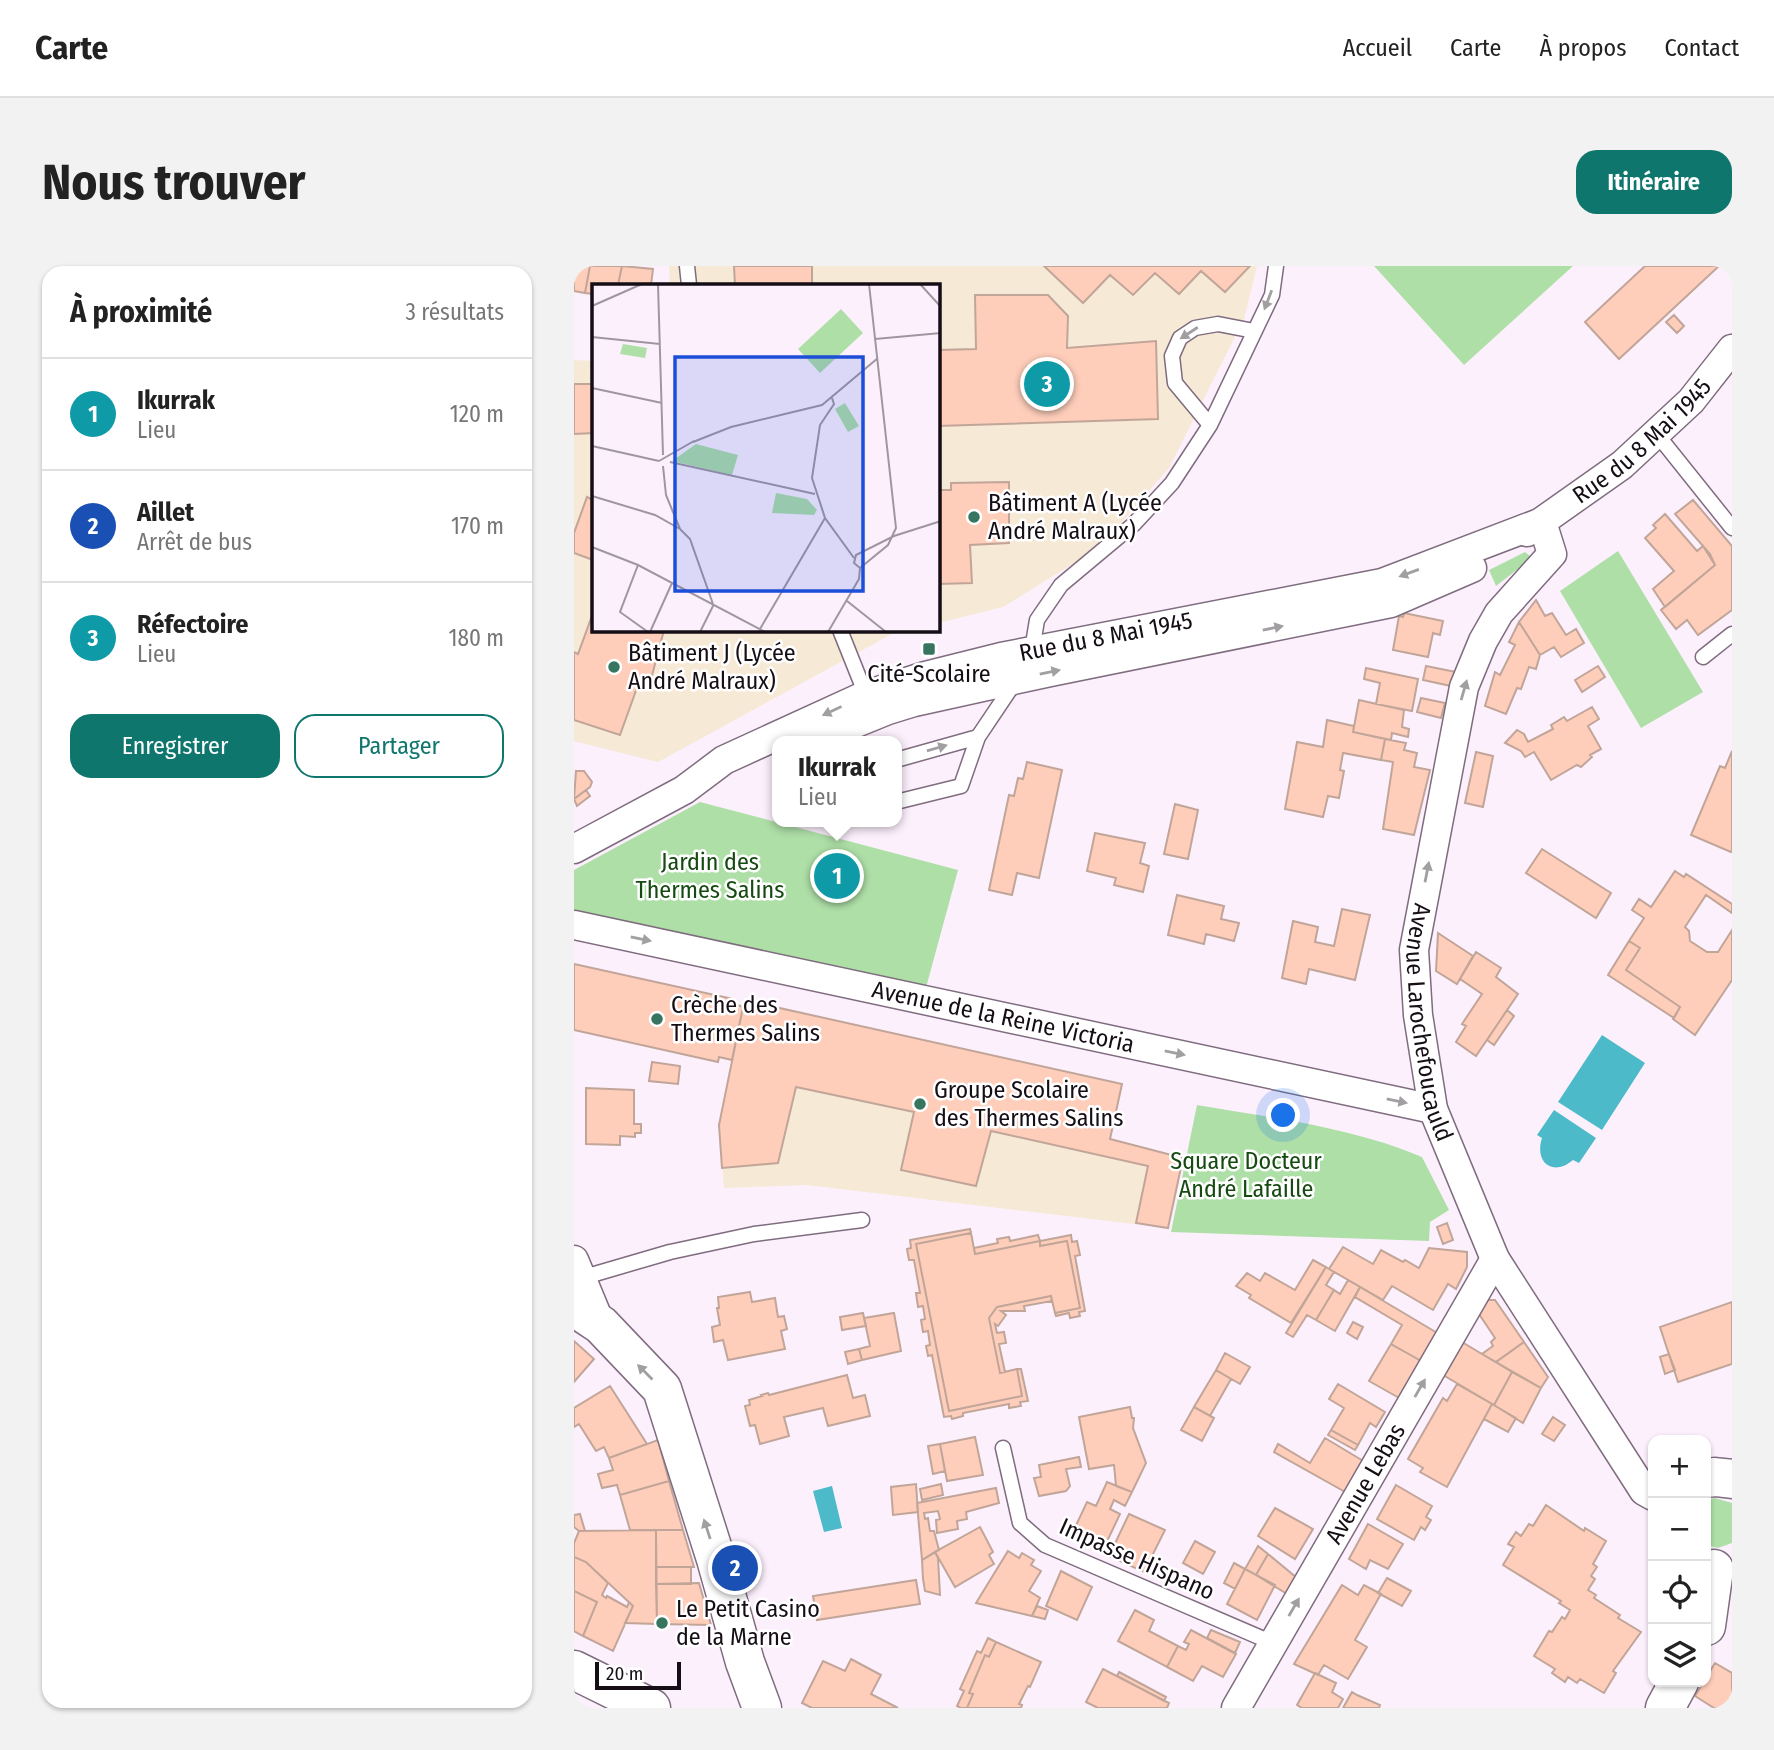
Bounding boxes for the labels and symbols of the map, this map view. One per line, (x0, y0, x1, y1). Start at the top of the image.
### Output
inset map (592, 284, 940, 632)
one-way arrow (1263, 289, 1274, 310)
one-way arrow (1179, 327, 1199, 340)
pin: 3 (1024, 358, 1070, 410)
street label: Rue du 8 Mai 1945 (1567, 373, 1717, 509)
place label: Bâtiment A (Lycée André Malraux) (988, 489, 1162, 545)
marker: Bâtiment A (Lycée André Malraux) (966, 509, 982, 525)
one-way arrow (1399, 567, 1420, 578)
street label: Rue du 8 Mai 1945 (1017, 606, 1195, 667)
one-way arrow (1262, 622, 1284, 633)
place label: Bâtiment J (Lycée André Malraux) (628, 639, 796, 695)
marker: Cité-Scolaire (921, 641, 937, 657)
marker: Bâtiment J (Lycée André Malraux) (606, 659, 622, 675)
place label: Cité-Scolaire (867, 660, 991, 688)
one-way arrow (1039, 666, 1061, 677)
one-way arrow (1459, 679, 1469, 700)
one-way arrow (822, 706, 842, 717)
one-way arrow (927, 742, 949, 753)
park label: Jardin des Thermes Salins (636, 848, 784, 904)
pin: 1 (814, 850, 860, 902)
one-way arrow (1422, 861, 1433, 883)
street label: Avenue Larochefoucauld (1400, 901, 1459, 1145)
one-way arrow (630, 934, 652, 945)
street label: Avenue de la Reine Victoria (870, 975, 1137, 1059)
place label: Crèche des Thermes Salins (671, 991, 820, 1047)
marker: Crèche des Thermes Salins (649, 1011, 665, 1027)
one-way arrow (1164, 1048, 1186, 1059)
place label: Groupe Scolaire des Thermes Salins (934, 1076, 1124, 1132)
marker: Groupe Scolaire des Thermes Salins (912, 1096, 928, 1112)
one-way arrow (1386, 1096, 1408, 1107)
your location (1266, 1098, 1300, 1132)
park label: Square Docteur André Lafaille (1170, 1147, 1322, 1203)
one-way arrow (636, 1363, 653, 1380)
one-way arrow (1414, 1379, 1427, 1398)
street label: Avenue Lebas (1320, 1419, 1411, 1549)
street label: Impasse Hispano (1055, 1512, 1219, 1606)
one-way arrow (701, 1518, 712, 1539)
pin: 2 (712, 1542, 758, 1594)
place label: Le Petit Casino de la Marne (676, 1595, 820, 1651)
one-way arrow (1288, 1597, 1300, 1616)
marker: Le Petit Casino de la Marne (654, 1615, 670, 1631)
scale bar (595, 1659, 681, 1691)

